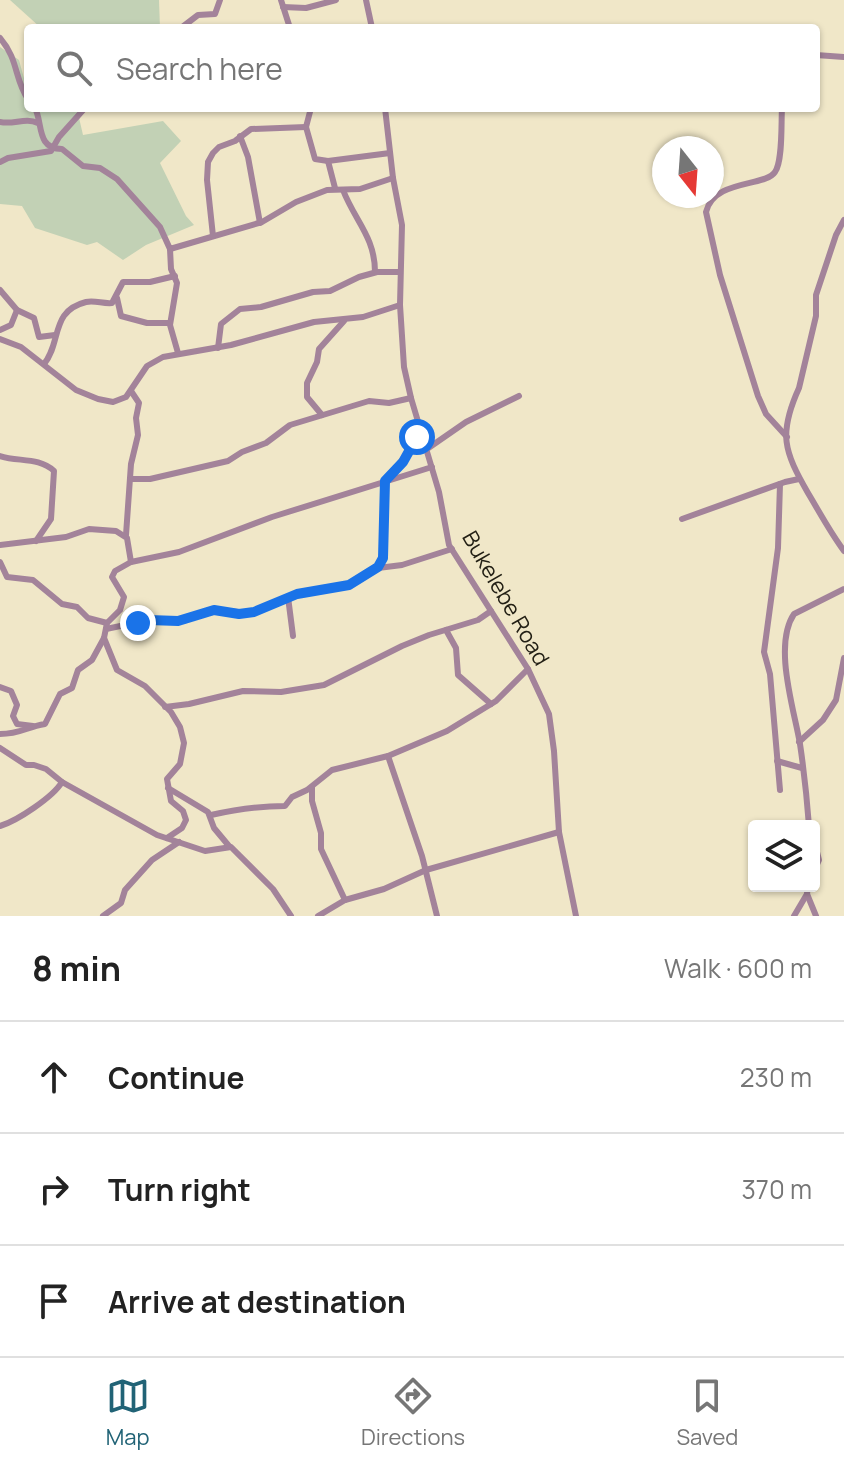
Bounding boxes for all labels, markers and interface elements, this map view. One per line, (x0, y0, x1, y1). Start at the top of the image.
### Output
search box (24, 24, 820, 112)
icon: search (52, 46, 96, 90)
text: Search here (116, 48, 283, 89)
north arrow (652, 136, 724, 208)
route start (399, 419, 435, 455)
street label: Bukelebe Road (455, 525, 557, 671)
route end (120, 605, 156, 641)
map controls (748, 820, 820, 892)
button: layers (748, 820, 820, 892)
text: 8 min (32, 945, 121, 991)
text: Walk · 600 m (664, 950, 812, 986)
icon: ahead (32, 1055, 76, 1099)
text: Continue (108, 1057, 244, 1098)
text: 230 m (740, 1059, 812, 1095)
icon: right (32, 1167, 76, 1211)
text: Turn right (108, 1169, 251, 1210)
text: 370 m (741, 1171, 812, 1207)
icon: arrive (32, 1279, 76, 1323)
text: Arrive at destination (108, 1281, 406, 1322)
tab: Map (106, 1374, 150, 1452)
tab: Directions (361, 1374, 465, 1452)
tab: Saved (676, 1374, 738, 1452)

